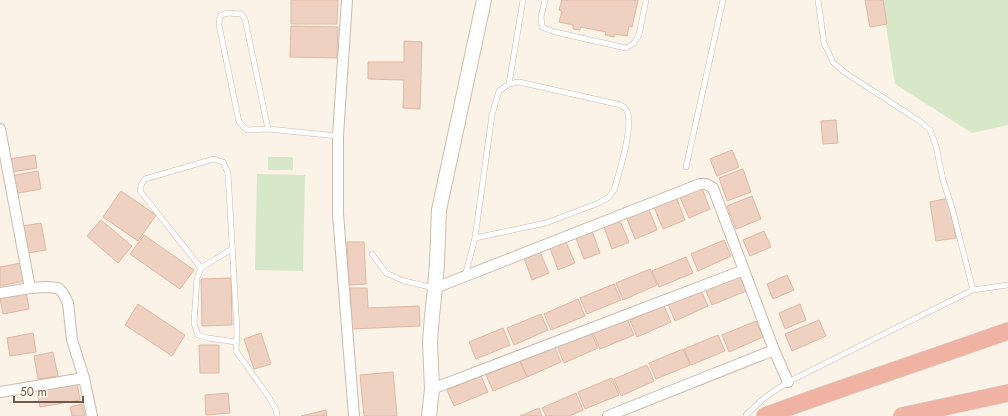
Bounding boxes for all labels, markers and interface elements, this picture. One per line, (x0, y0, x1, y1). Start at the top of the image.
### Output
scale bar (14, 378, 83, 404)
text: 50 m (20, 383, 47, 401)

